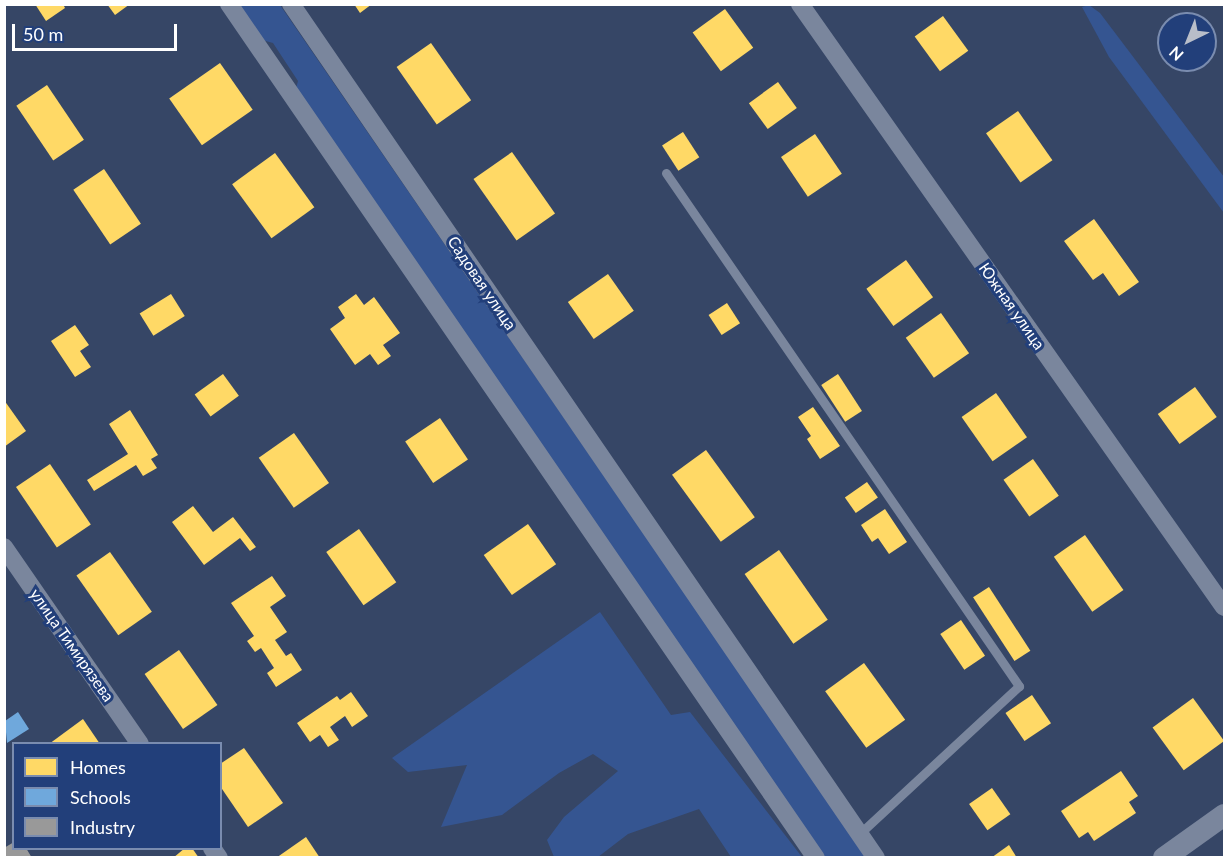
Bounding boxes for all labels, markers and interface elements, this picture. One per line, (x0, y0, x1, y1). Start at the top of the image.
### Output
scale bar (15, 12, 180, 50)
north arrow (1157, 12, 1217, 72)
text: 50 m (23, 23, 63, 45)
text: N (1165, 43, 1187, 65)
street label: Садовая улица (444, 232, 520, 334)
street label: Южная улица (975, 259, 1049, 353)
street label: улица Тимирязева (26, 585, 118, 705)
legend (12, 742, 222, 850)
text: Homes (70, 756, 126, 778)
text: Schools (70, 786, 131, 808)
text: Industry (70, 816, 135, 838)

